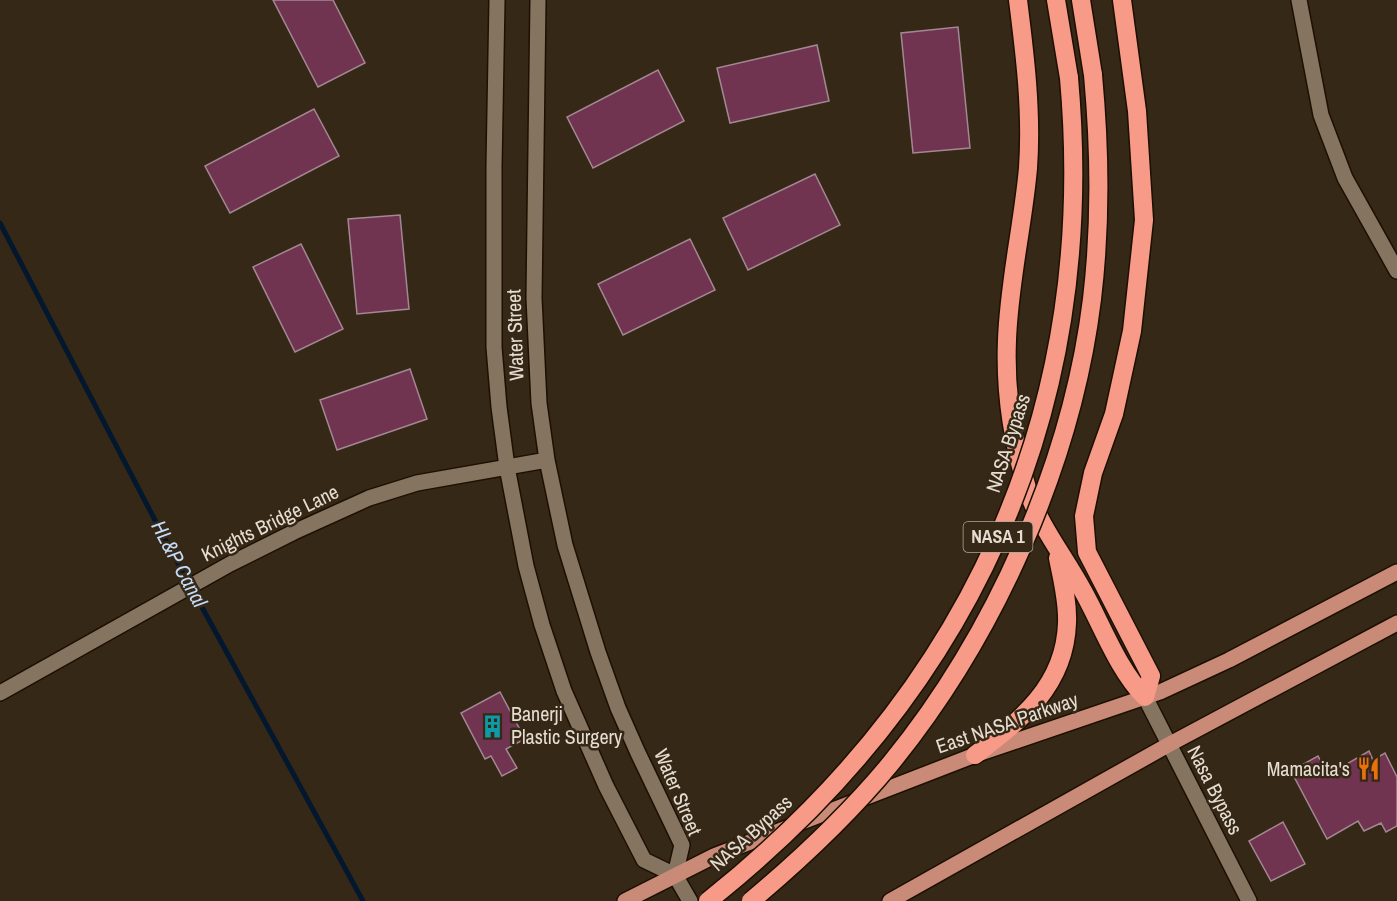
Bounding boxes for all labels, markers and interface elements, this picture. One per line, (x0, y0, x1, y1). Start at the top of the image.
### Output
street label: Water Street (499, 288, 530, 381)
street label: NASA Bypass (979, 390, 1036, 496)
street label: Knights Bridge Lane (197, 478, 343, 567)
water label: HL&P Canal (144, 515, 215, 613)
road number: NASA 1 (964, 522, 1032, 552)
street label: East NASA Parkway (932, 685, 1082, 759)
place label: Banerji Plastic Surgery (511, 700, 623, 750)
building icon: Banerji Plastic Surgery (480, 713, 506, 739)
street label: Nasa Bypass (1181, 741, 1249, 839)
street label: Water Street (648, 744, 709, 840)
place label: Mamacita's (1267, 755, 1350, 782)
restaurant icon: Mamacita's (1355, 756, 1381, 782)
street label: NASA Bypass (704, 788, 798, 877)

